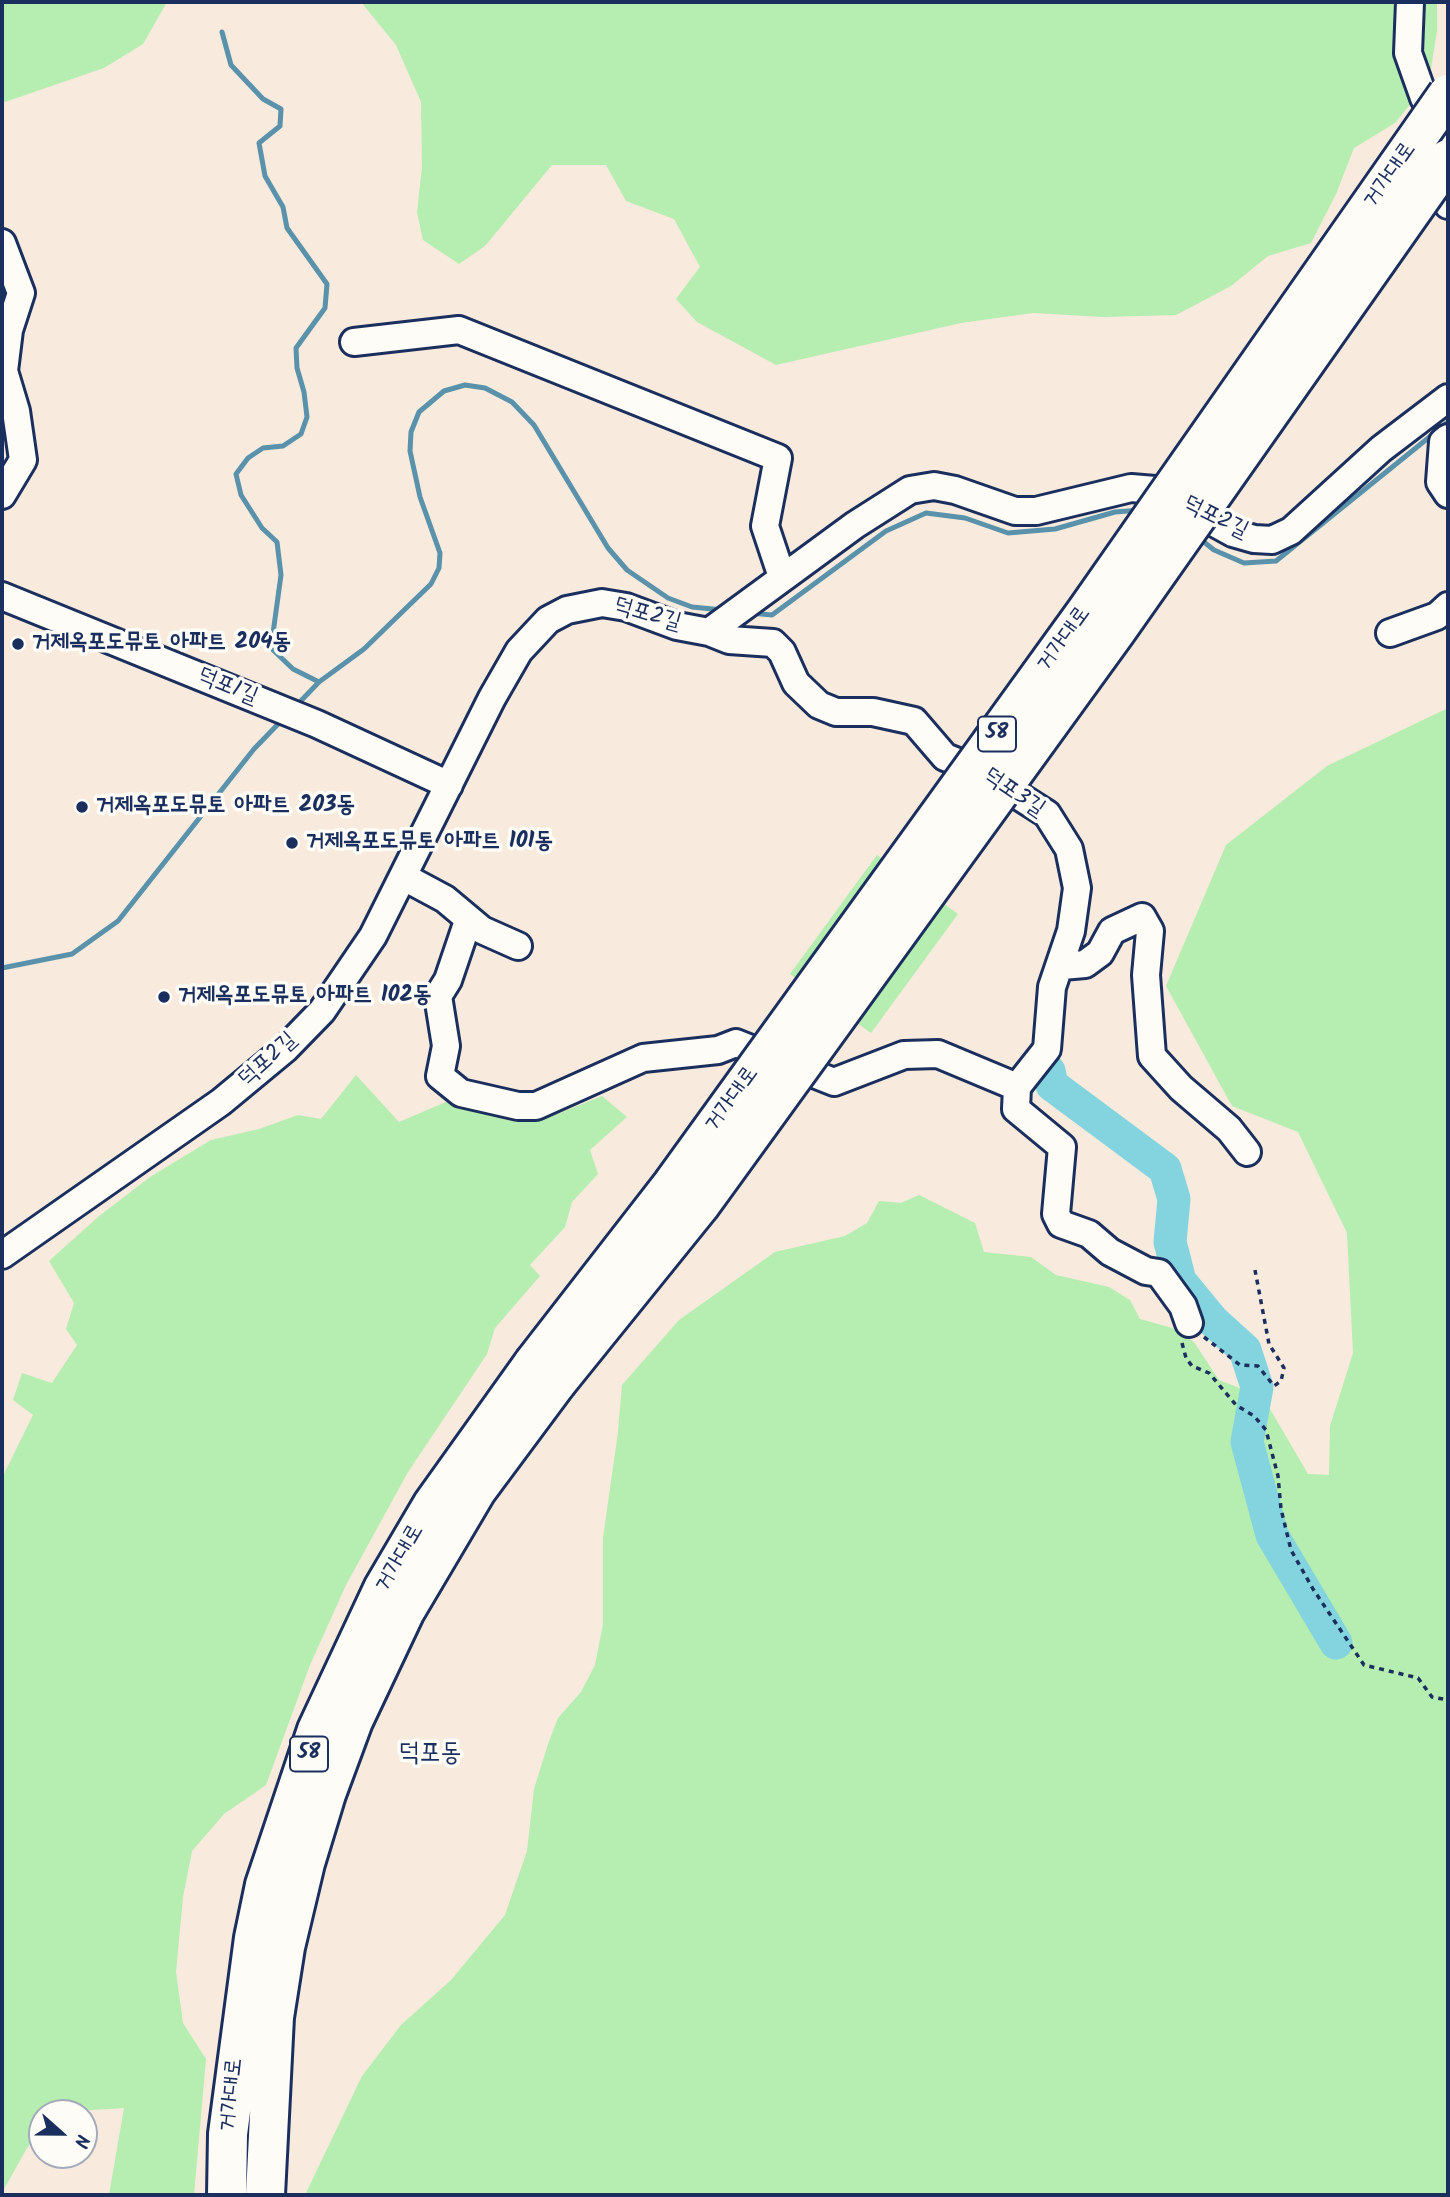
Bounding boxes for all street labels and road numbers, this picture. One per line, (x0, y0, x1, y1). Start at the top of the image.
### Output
street label: 거가대로 (1358, 138, 1424, 214)
street label: 덕포2길 (1178, 491, 1252, 547)
street label: 덕포2길 (610, 593, 684, 639)
street label: 거가대로 (1032, 602, 1098, 678)
street label: 덕포1길 (193, 663, 261, 713)
road number: 58 (978, 716, 1016, 752)
street label: 덕포3길 (977, 763, 1049, 825)
street label: 덕포2길 (234, 1028, 304, 1094)
street label: 거가대로 (700, 1062, 766, 1138)
street label: 거가대로 (371, 1520, 431, 1598)
road number: 58 (290, 1736, 328, 1772)
street label: 거가대로 (215, 2057, 251, 2133)

